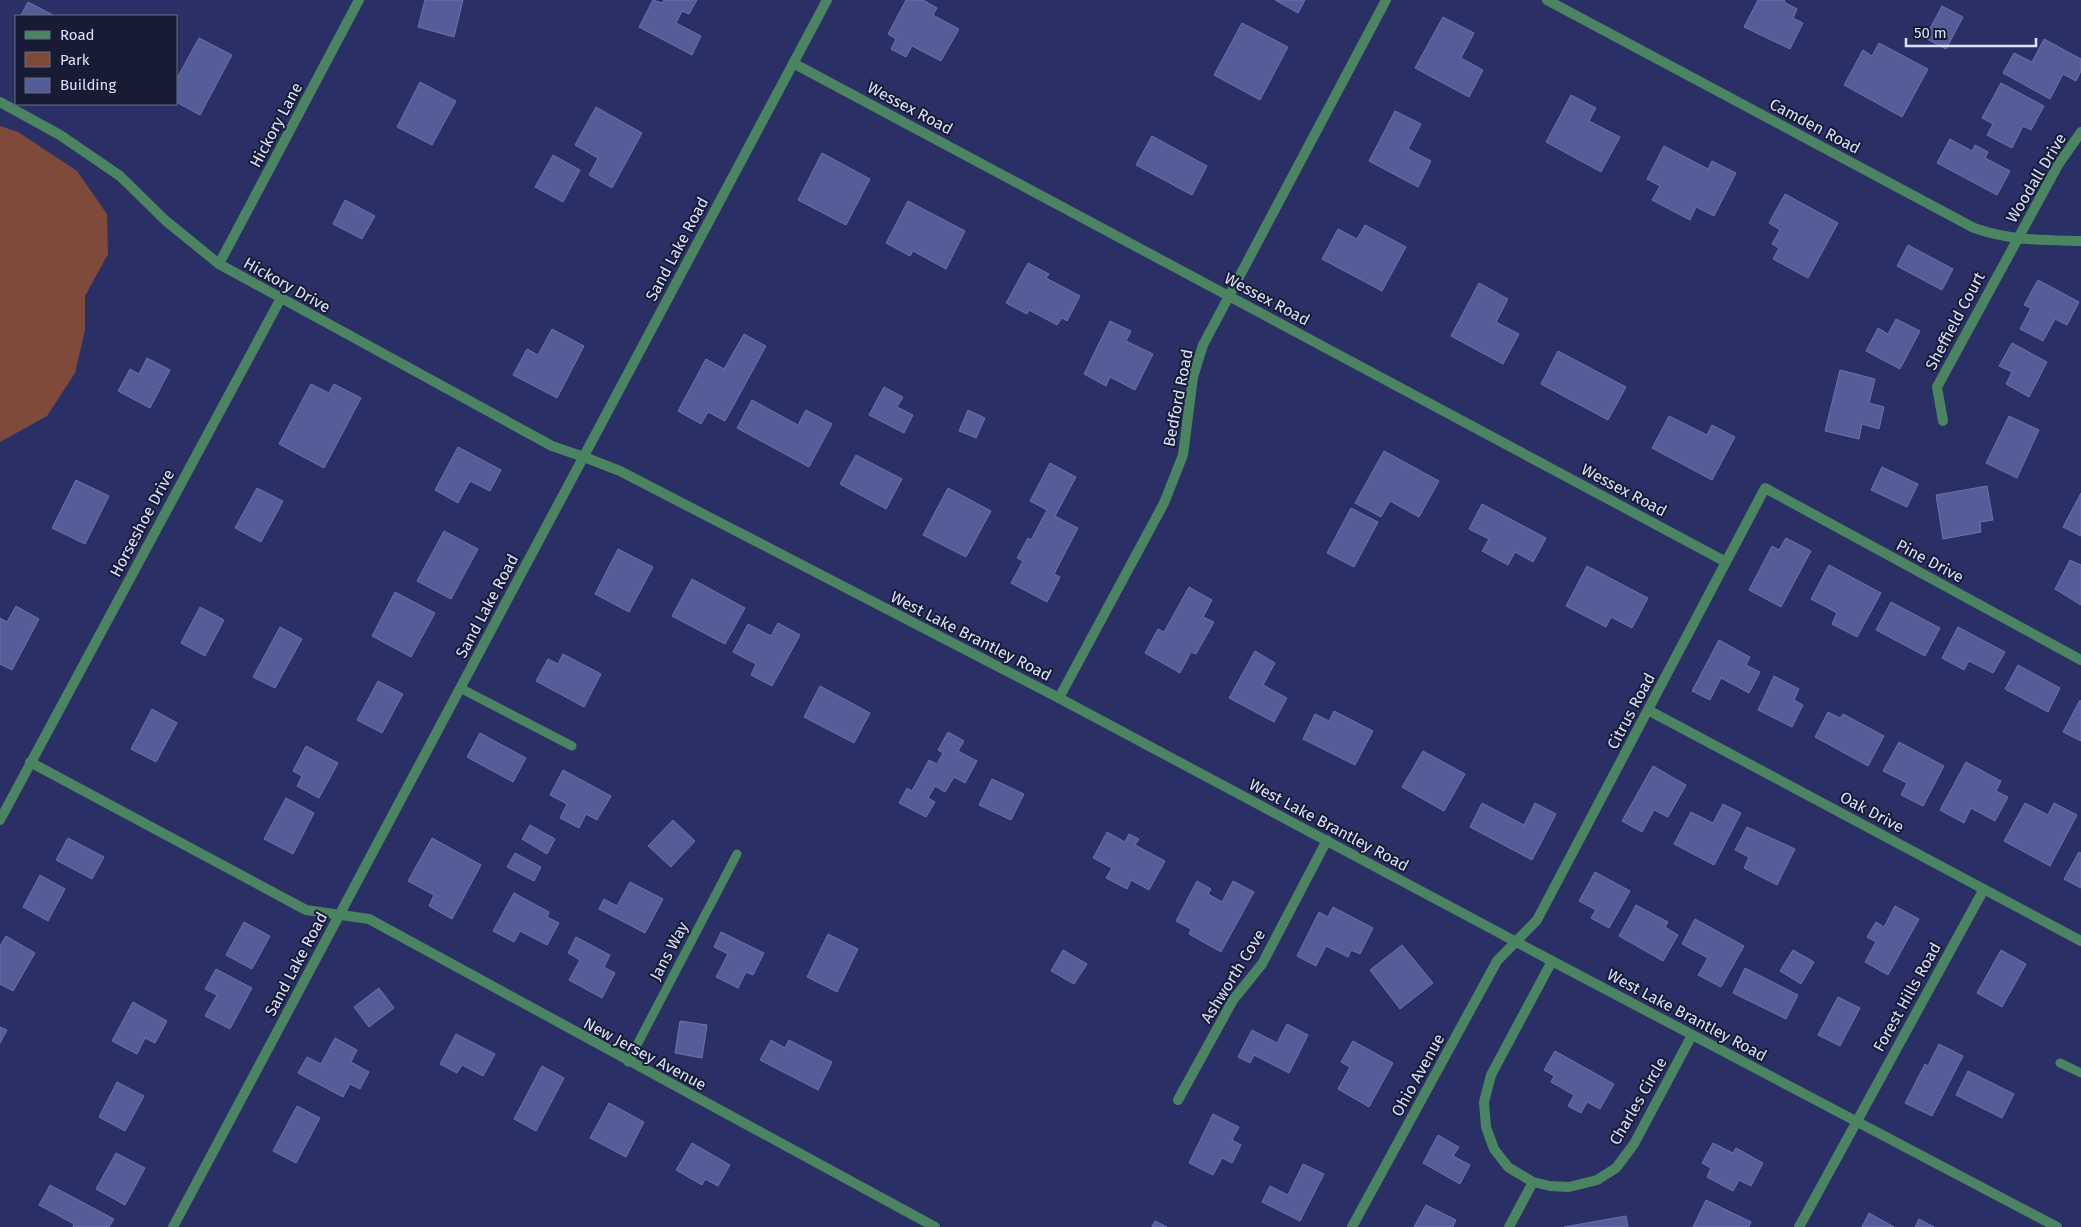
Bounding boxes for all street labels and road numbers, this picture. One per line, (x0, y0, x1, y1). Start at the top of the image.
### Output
street label: Wessex Road (864, 78, 956, 138)
street label: Hickory Lane (246, 79, 306, 171)
street label: Camden Road (1766, 94, 1864, 158)
street label: Woodall Drive (2002, 130, 2070, 226)
street label: Sand Lake Road (642, 194, 712, 304)
street label: Hickory Drive (240, 253, 334, 317)
street label: Wessex Road (1221, 269, 1313, 329)
street label: Sheffield Court (1921, 269, 1989, 373)
street label: Bedford Road (1159, 348, 1197, 448)
street label: Wessex Road (1578, 460, 1670, 520)
street label: Horseshoe Drive (106, 466, 178, 580)
street label: Pine Drive (1893, 535, 1967, 587)
street label: Sand Lake Road (452, 551, 522, 661)
street label: West Lake Brantley Road (887, 587, 1055, 685)
street label: Citrus Road (1603, 670, 1659, 752)
street label: West Lake Brantley Road (1246, 775, 1412, 875)
street label: Oak Drive (1837, 787, 1907, 837)
street label: Sand Lake Road (261, 909, 331, 1019)
street label: Jans Way (646, 918, 692, 984)
street label: Ashworth Cove (1197, 926, 1269, 1026)
street label: Forest Hills Road (1869, 939, 1945, 1055)
street label: West Lake Brantley Road (1604, 965, 1770, 1065)
street label: New Jersey Avenue (580, 1014, 710, 1094)
street label: Ohio Avenue (1387, 1030, 1449, 1120)
street label: Charles Circle (1605, 1054, 1671, 1148)

